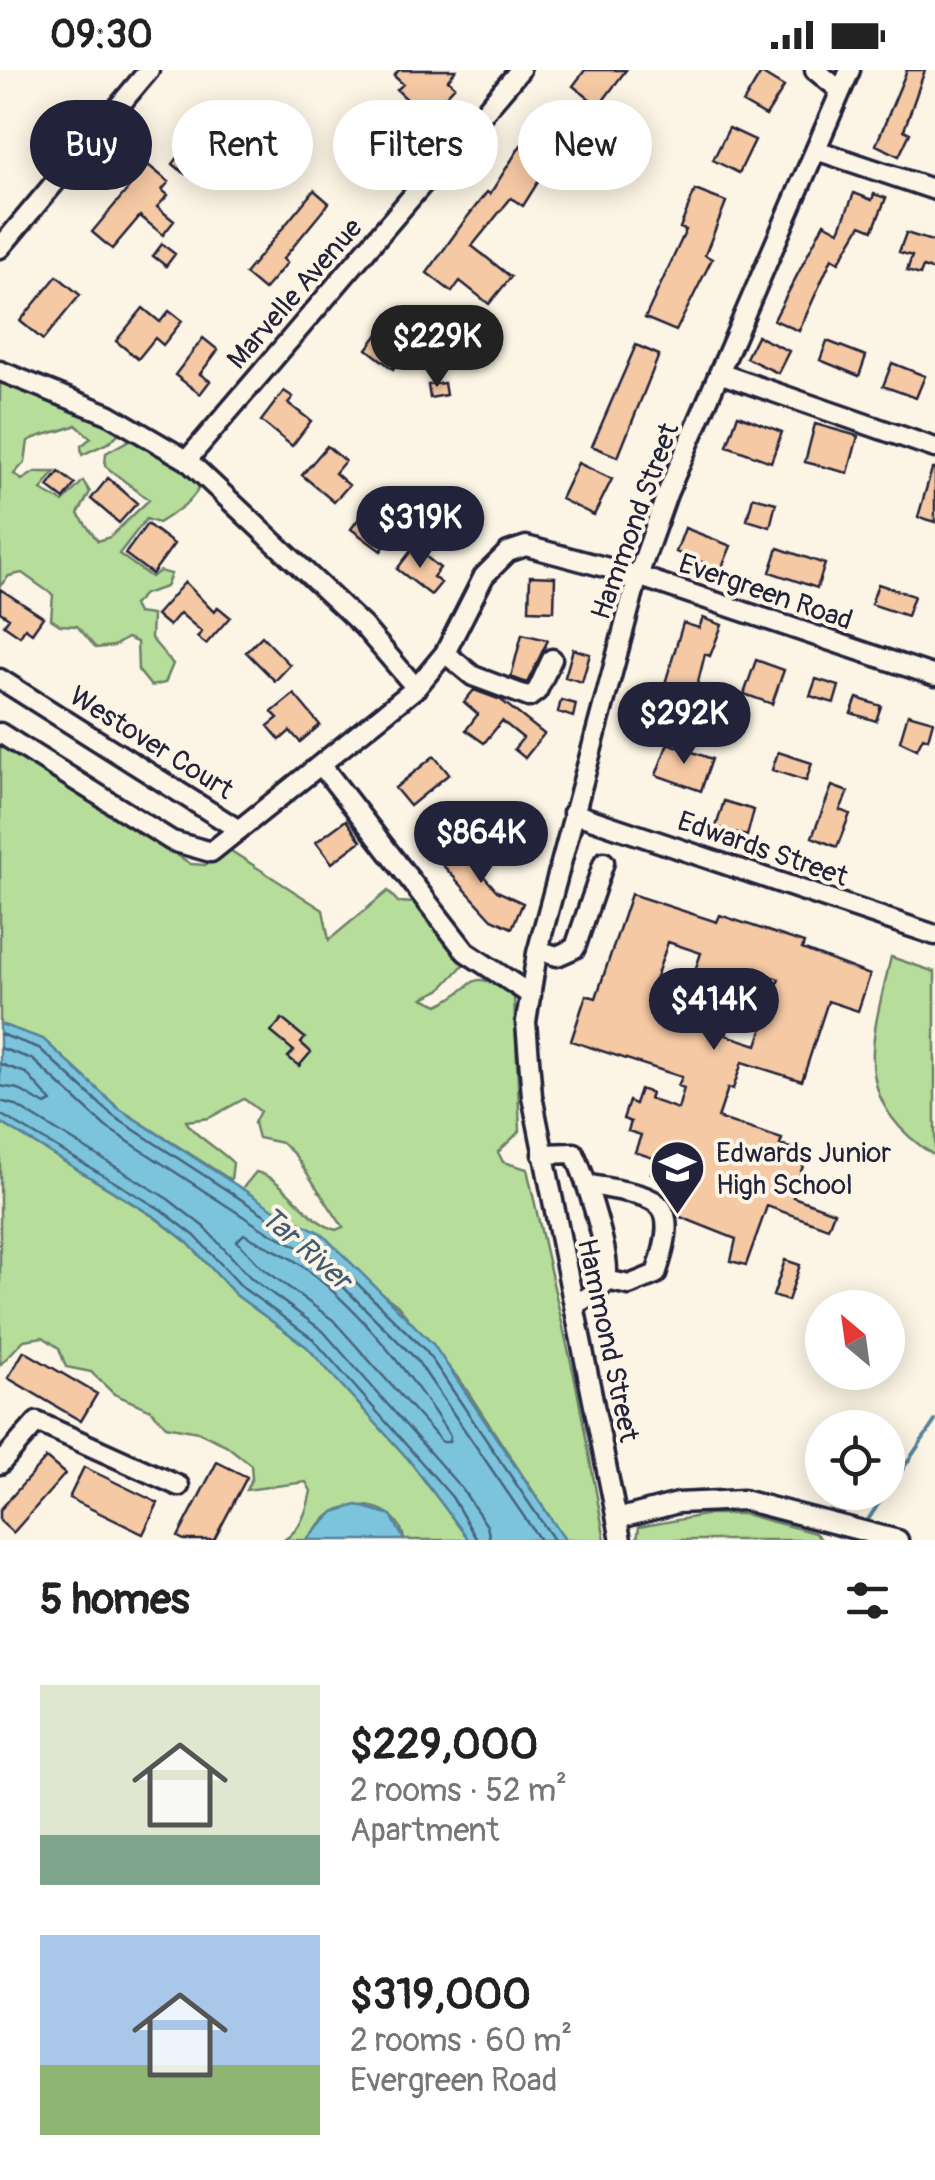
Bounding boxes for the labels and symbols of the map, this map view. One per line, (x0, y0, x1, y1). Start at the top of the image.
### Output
street label: Marvelle Avenue (220, 211, 370, 377)
pin: $229K (367, 305, 507, 390)
street label: Hammond Street (584, 418, 687, 625)
pin: $319K (350, 486, 490, 571)
street label: Evergreen Road (674, 546, 857, 639)
street label: Westover Court (63, 679, 240, 808)
pin: $292K (614, 682, 754, 767)
pin: $864K (411, 801, 551, 886)
street label: Edwards Street (673, 804, 853, 895)
pin: $414K (644, 968, 784, 1053)
place label: Edwards Junior High School (716, 1136, 891, 1203)
school or university icon: Edwards Junior High School (647, 1138, 707, 1217)
water label: Tar River (253, 1199, 361, 1300)
street label: Hammond Street (569, 1236, 646, 1446)
north arrow (805, 1290, 905, 1390)

